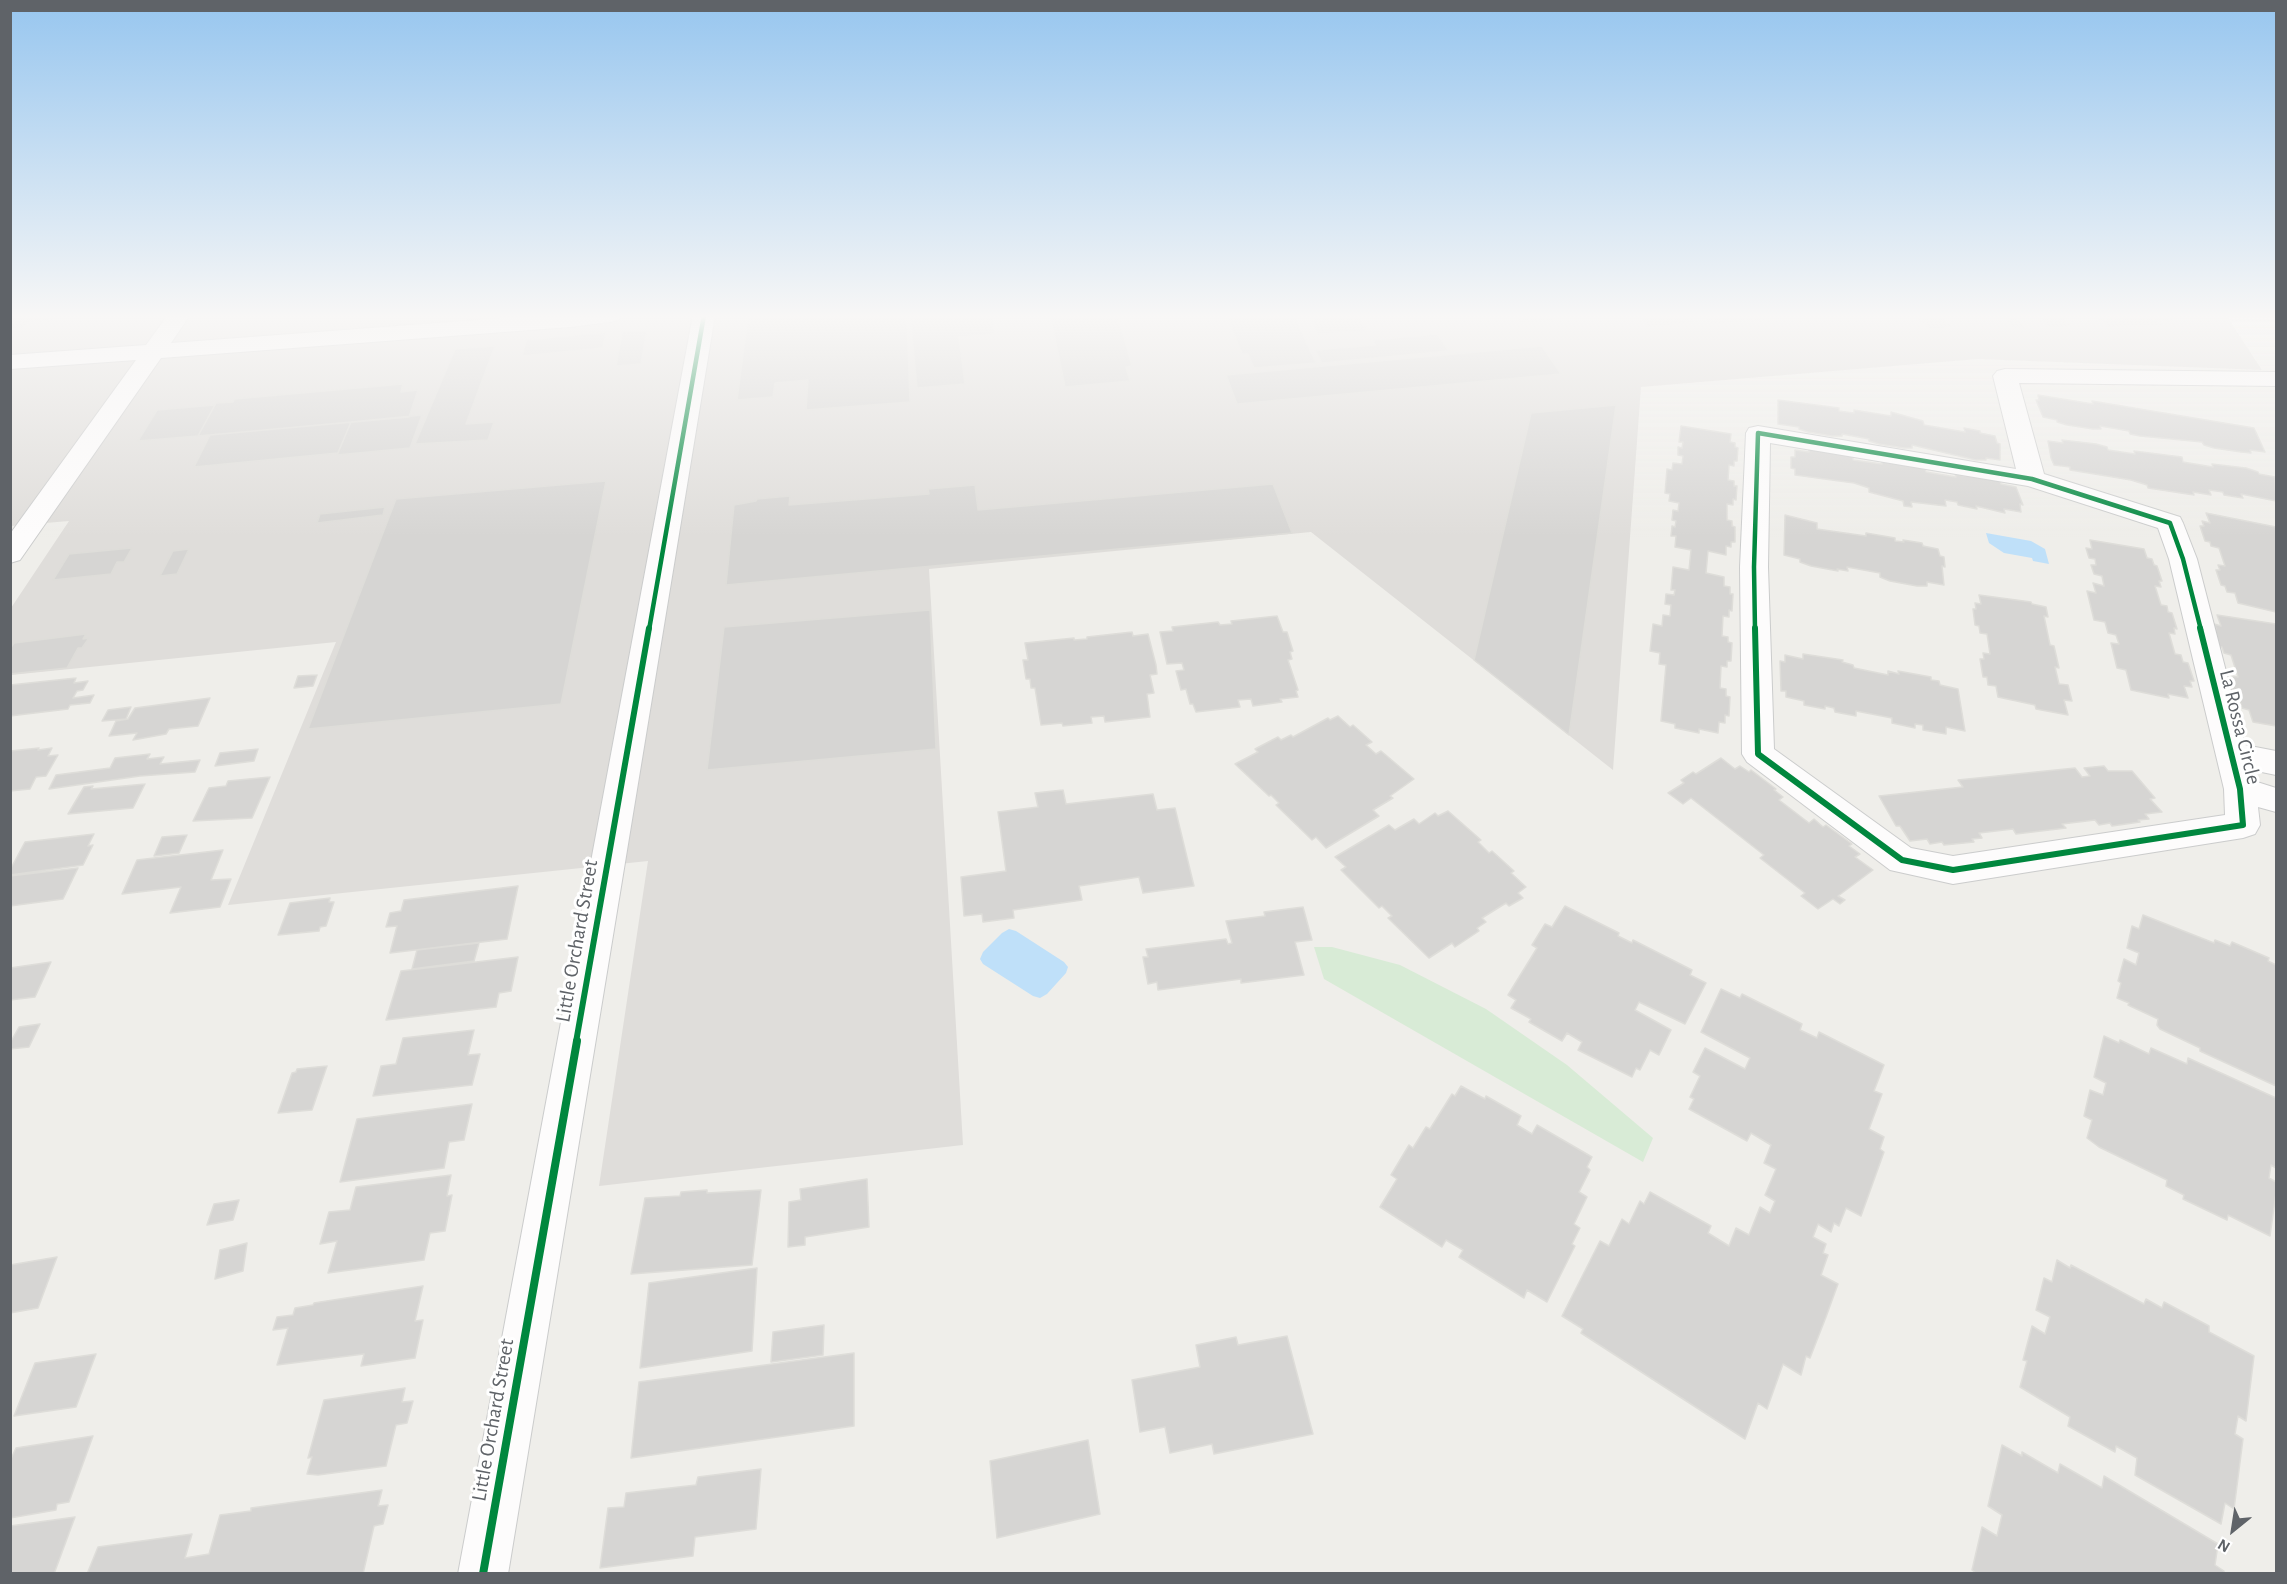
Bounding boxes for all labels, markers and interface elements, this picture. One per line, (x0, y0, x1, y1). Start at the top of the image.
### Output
street label: La Rossa Circle (2214, 667, 2266, 787)
street label: Little Orchard Street (550, 858, 604, 1024)
street label: Little Orchard Street (466, 1337, 520, 1503)
north arrow (2203, 1500, 2263, 1560)
text: N (2215, 1536, 2233, 1555)

